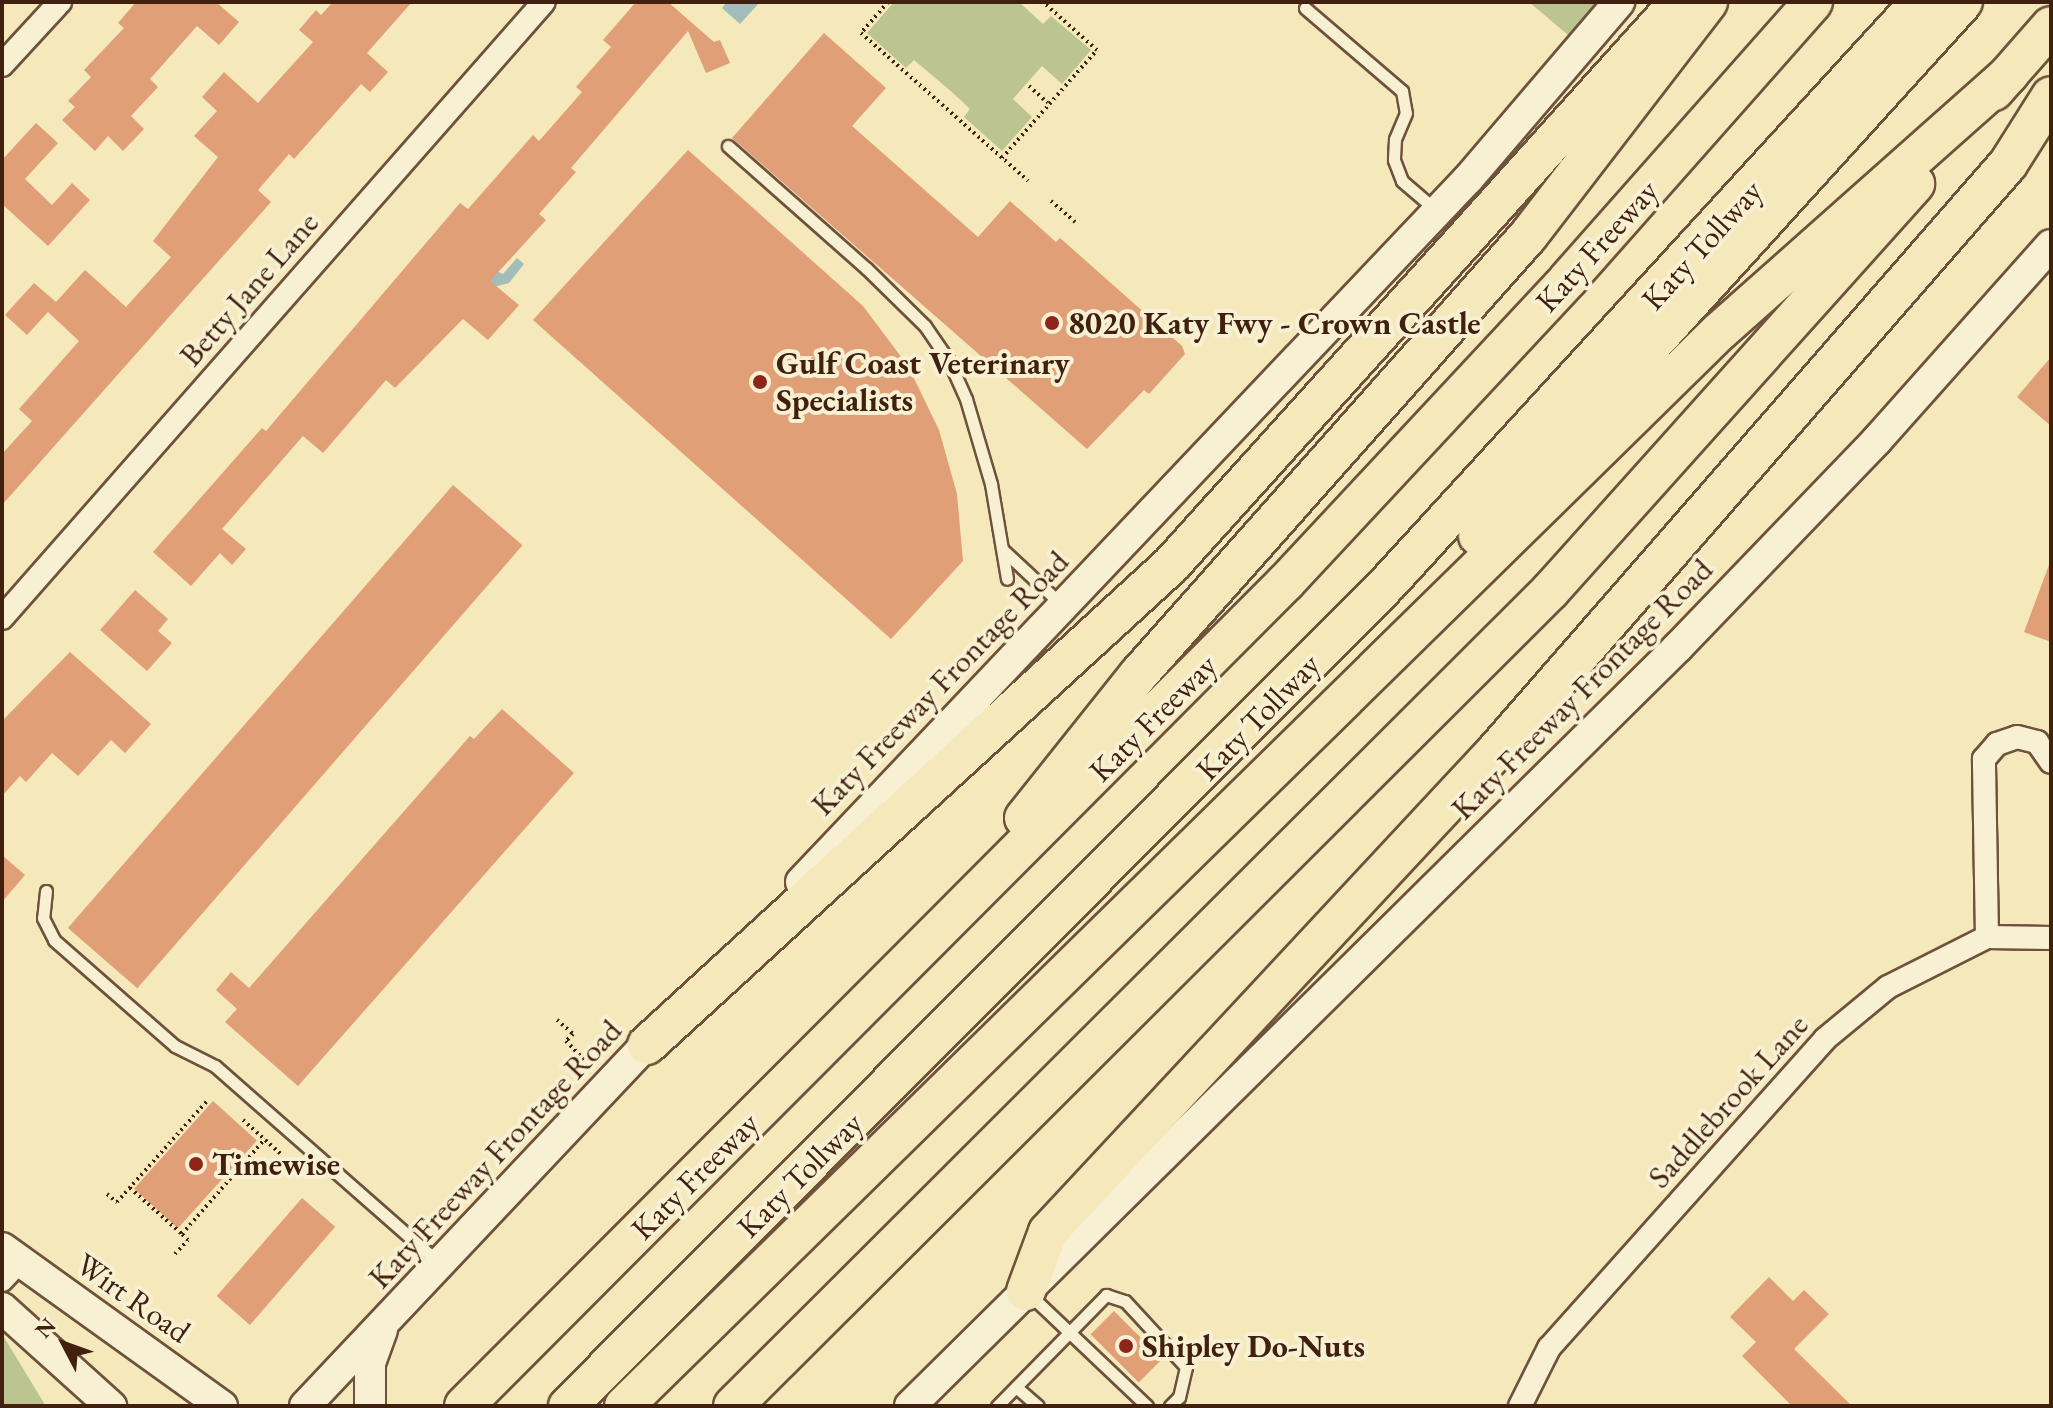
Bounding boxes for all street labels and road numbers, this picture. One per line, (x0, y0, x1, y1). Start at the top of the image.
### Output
street label: Katy Freeway (1528, 172, 1666, 320)
street label: Katy Tollway (1634, 172, 1770, 318)
street label: Betty Jane Lane (172, 204, 326, 374)
street label: Katy Freeway Frontage Road (803, 543, 1077, 823)
street label: Katy Freeway Frontage Road (1443, 550, 1721, 828)
street label: Katy Tollway (1188, 645, 1328, 789)
street label: Katy Freeway (1081, 646, 1225, 790)
street label: Saddlebrook Lane (1640, 1006, 1816, 1196)
street label: Katy Freeway Frontage Road (360, 1012, 630, 1296)
street label: Katy Freeway (623, 1104, 767, 1248)
street label: Katy Tollway (729, 1104, 871, 1246)
street label: Wirt Road (68, 1245, 198, 1351)

